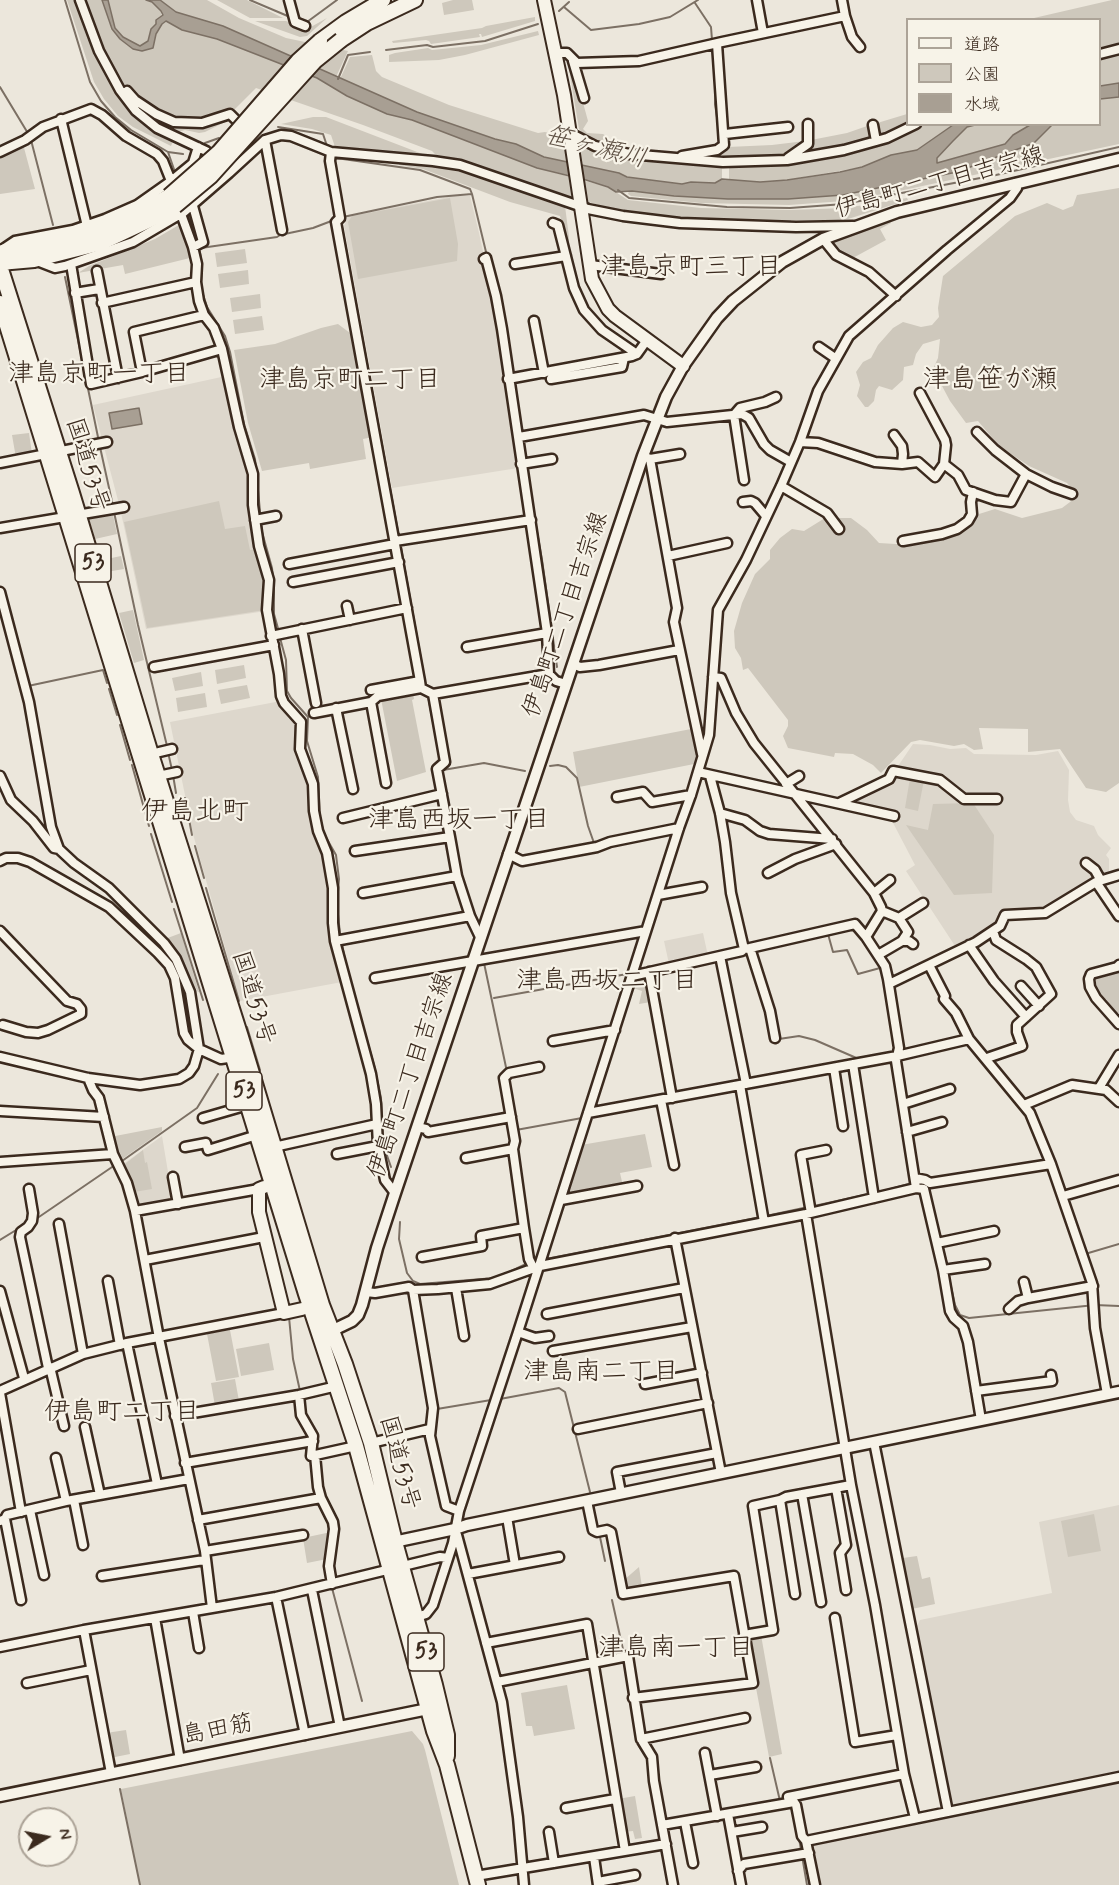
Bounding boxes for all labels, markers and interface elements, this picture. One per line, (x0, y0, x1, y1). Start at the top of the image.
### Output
legend (906, 18, 1101, 126)
text: 道路 (964, 33, 1000, 57)
text: 公園 (964, 63, 1000, 87)
text: 水域 (964, 93, 1000, 117)
water label: 笹ヶ瀬川 (541, 121, 649, 177)
street label: 伊島町二丁目吉宗線 (832, 142, 1048, 226)
district label: 津島京町三丁目 (600, 253, 782, 285)
district label: 津島京町一丁目 (8, 360, 190, 392)
district label: 津島笹が瀬 (923, 365, 1057, 397)
district label: 津島京町二丁目 (259, 366, 441, 398)
street label: 国道53号 (58, 415, 114, 515)
street label: 伊島町二丁目吉宗線 (518, 508, 616, 722)
road number: 53 (75, 544, 111, 582)
district label: 伊島北町 (141, 797, 249, 829)
district label: 津島西坂一丁目 (368, 806, 550, 838)
street label: 国道53号 (224, 948, 280, 1048)
district label: 津島西坂二丁目 (516, 967, 698, 999)
street label: 伊島町二丁目吉宗線 (363, 969, 461, 1183)
road number: 53 (226, 1072, 262, 1110)
district label: 津島南二丁目 (523, 1358, 679, 1390)
district label: 伊島町二丁目 (44, 1398, 200, 1430)
street label: 国道53号 (372, 1413, 424, 1513)
road number: 53 (408, 1633, 444, 1671)
district label: 津島南一丁目 (598, 1634, 754, 1666)
street label: 島田筋 (180, 1710, 256, 1752)
north arrow (18, 1807, 78, 1867)
text: N (53, 1827, 76, 1841)

